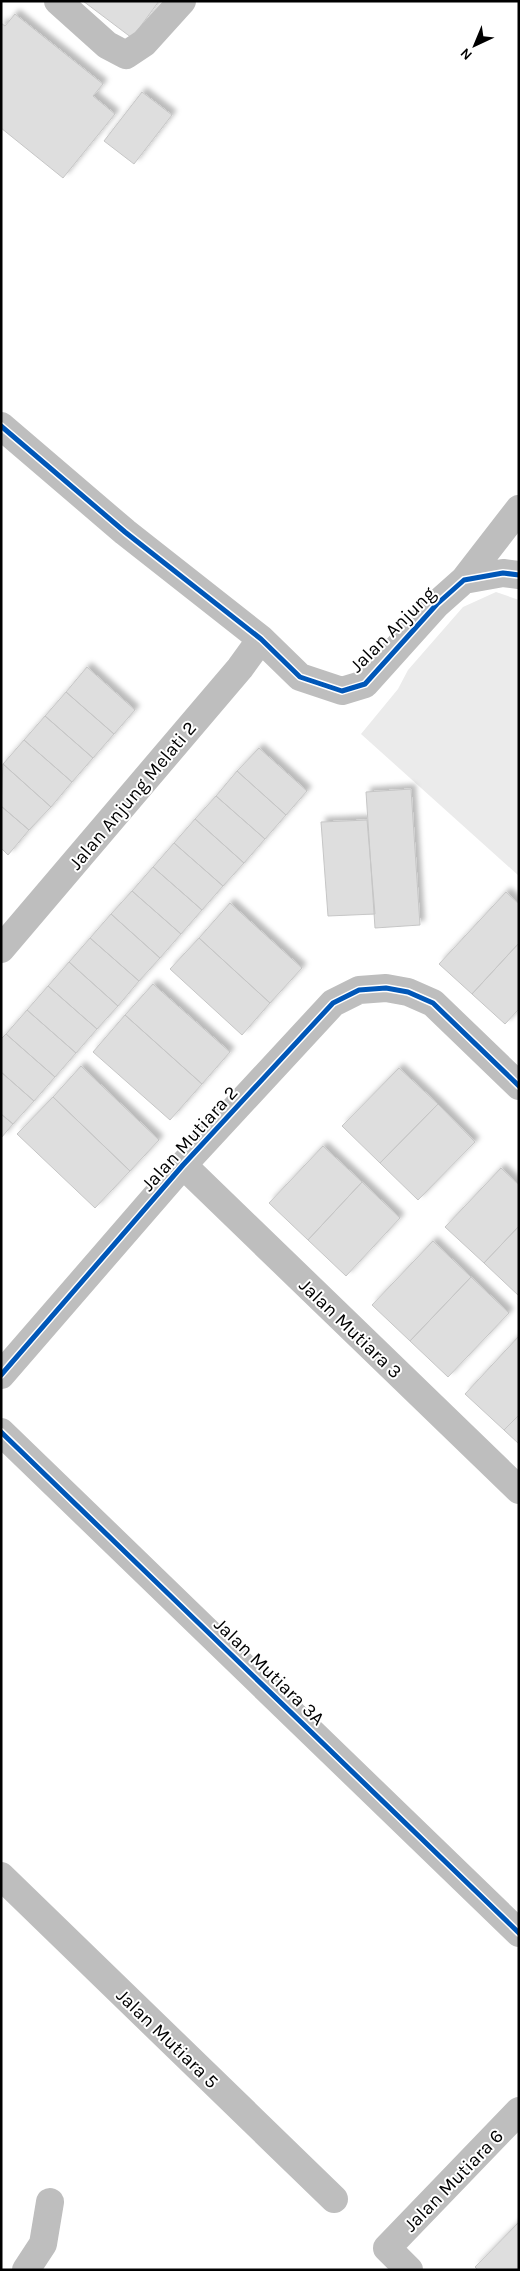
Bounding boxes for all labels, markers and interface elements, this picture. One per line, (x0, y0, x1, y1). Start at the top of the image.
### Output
north arrow (450, 20, 500, 70)
text: N (457, 44, 476, 64)
street label: Jalan Anjung (345, 582, 440, 677)
street label: Jalan Anjung Melati 2 (64, 717, 201, 874)
street label: Jalan Mutiara 2 (137, 1082, 243, 1196)
street label: Jalan Mutiara 3 (295, 1274, 406, 1383)
street label: Jalan Mutiara 3A (210, 1614, 329, 1730)
street label: Jalan Mutiara 5 (112, 1984, 223, 2093)
street label: Jalan Mutiara 6 (399, 2125, 508, 2236)

